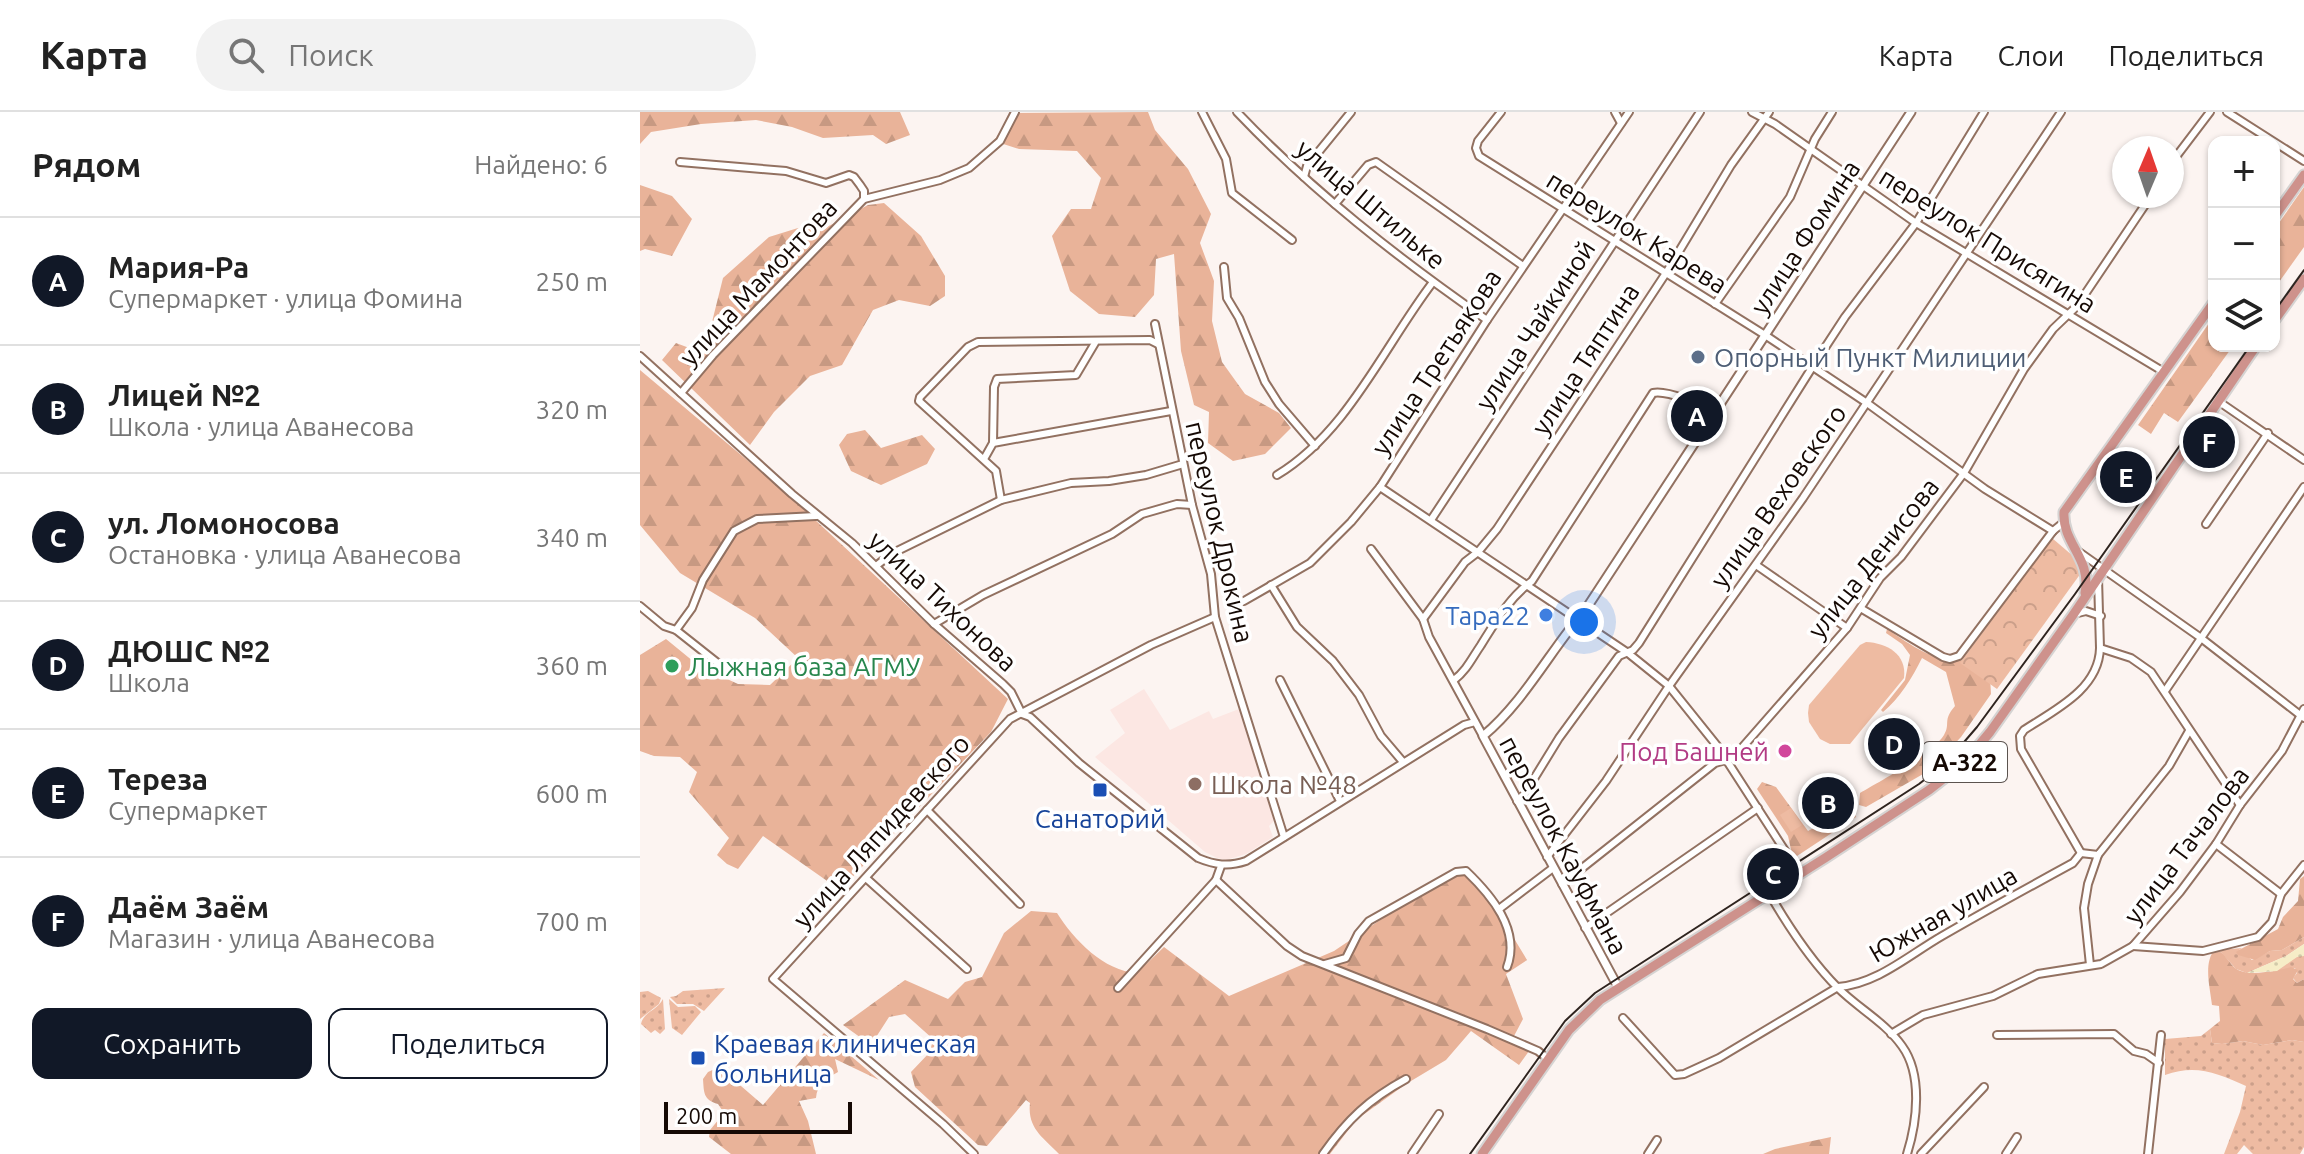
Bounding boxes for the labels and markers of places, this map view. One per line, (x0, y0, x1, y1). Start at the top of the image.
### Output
place label: Опорный Пункт Милиции (1714, 343, 2026, 372)
marker: Опорный Пункт Милиции (1689, 348, 1707, 366)
pin: A (1671, 386, 1723, 446)
pin: F (2183, 412, 2235, 472)
pin: E (2100, 447, 2152, 507)
place label: Тара22 (1445, 601, 1530, 630)
marker: Тара22 (1537, 606, 1555, 624)
place label: Лыжная база АГМУ (688, 652, 920, 681)
marker: Лыжная база АГМУ (663, 657, 681, 675)
pin: D (1868, 714, 1920, 774)
place label: Под Башней (1619, 737, 1769, 766)
marker: Под Башней (1776, 742, 1794, 760)
place label: Школа №48 (1211, 770, 1357, 799)
pin: B (1802, 773, 1854, 833)
marker: Школа №48 (1186, 775, 1204, 793)
marker: Санаторий (1091, 781, 1109, 799)
place label: Санаторий (1035, 804, 1165, 833)
pin: C (1747, 844, 1799, 904)
place label: Краевая клиническая больница (714, 1029, 976, 1088)
marker: Краевая клиническая больница (689, 1049, 707, 1067)

